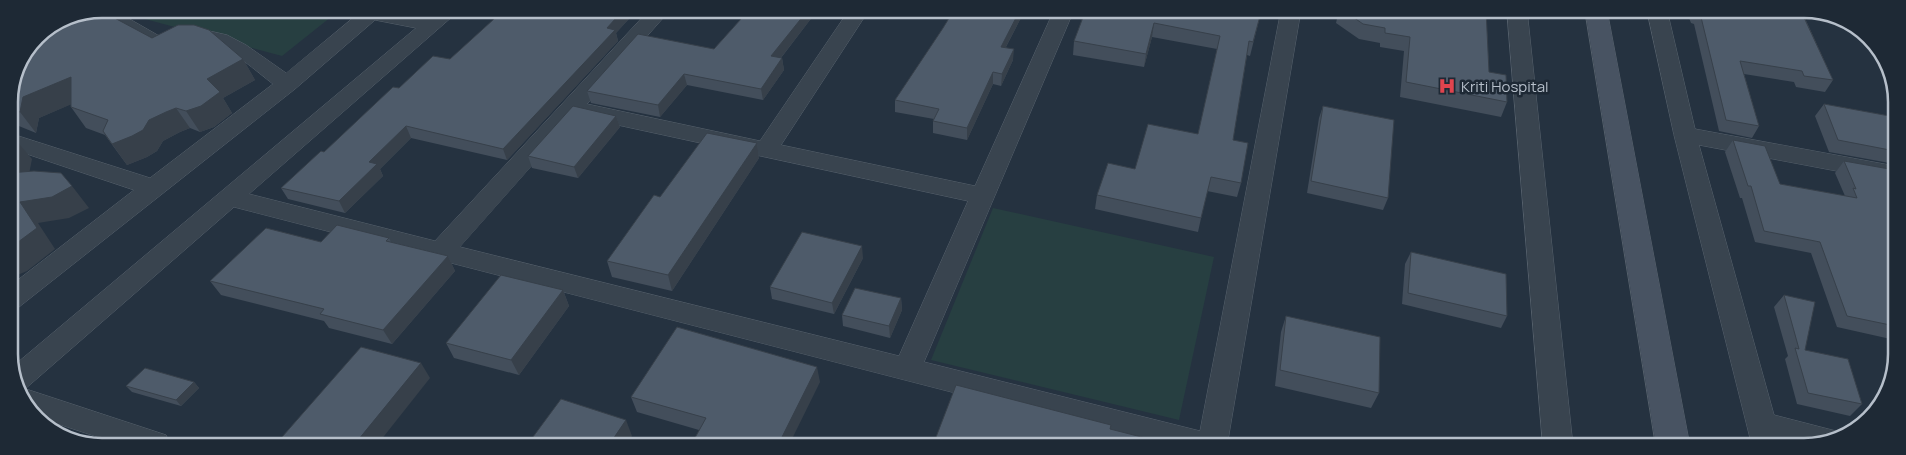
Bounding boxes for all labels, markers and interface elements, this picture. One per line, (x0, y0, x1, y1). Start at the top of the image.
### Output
hospital icon: Kriti Hospital (1437, 76, 1457, 96)
place label: Kriti Hospital (1461, 76, 1549, 97)

